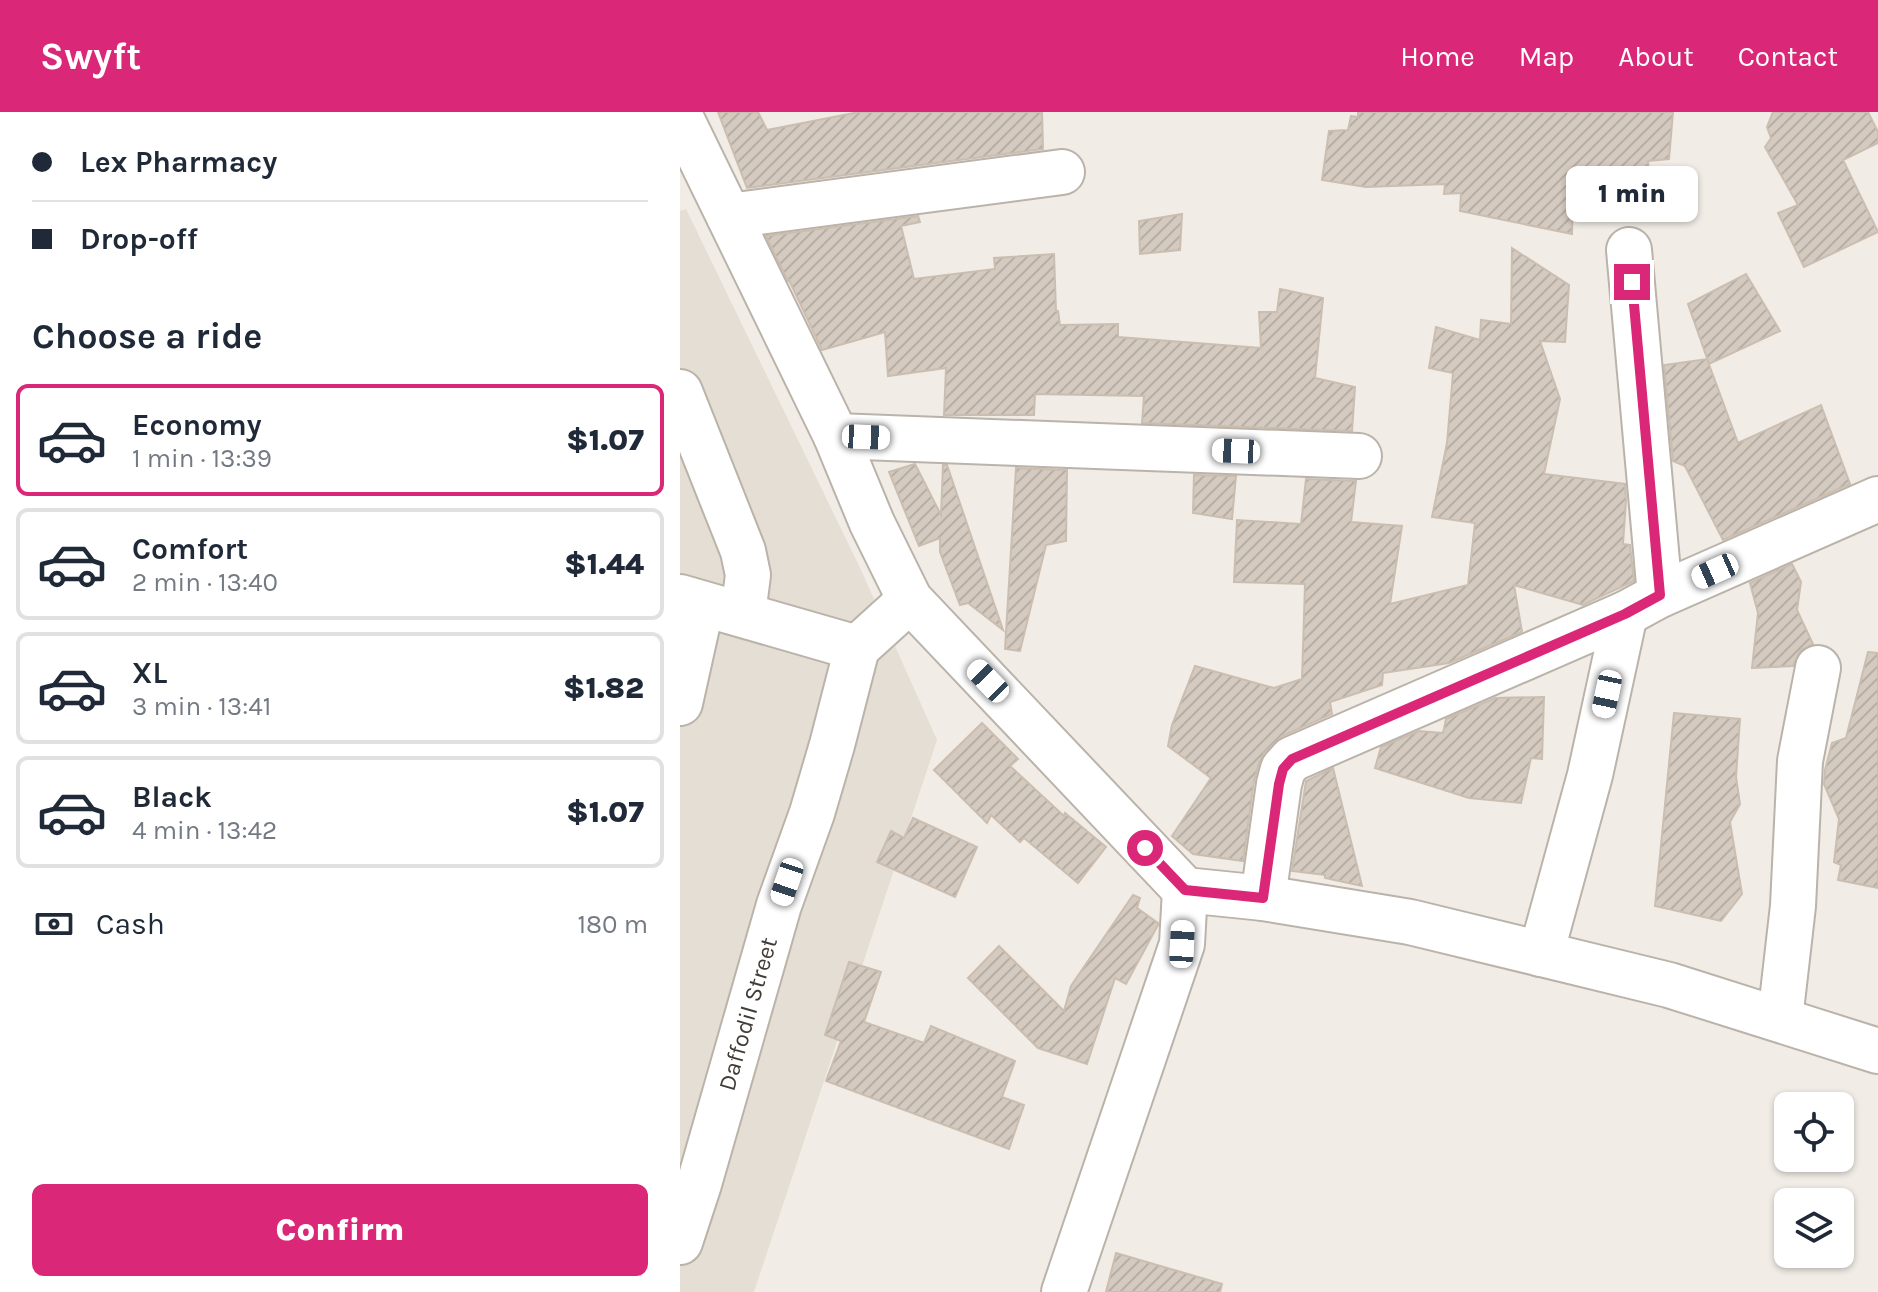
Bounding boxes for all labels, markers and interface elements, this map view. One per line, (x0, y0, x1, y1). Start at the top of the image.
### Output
text: Swyft (40, 34, 141, 79)
text: Home (1400, 40, 1475, 73)
text: Map (1519, 40, 1574, 73)
text: About (1618, 40, 1694, 73)
text: Contact (1738, 40, 1838, 73)
text: Lex Pharmacy (80, 144, 277, 180)
callout: 1 min (1566, 166, 1698, 222)
text: 1 min (1598, 178, 1666, 209)
text: Drop-off (80, 221, 198, 257)
route end (1614, 264, 1650, 300)
text: Choose a ride (32, 315, 262, 357)
icon: car (36, 404, 108, 476)
text: Economy (132, 407, 262, 443)
text: $1.07 (566, 422, 644, 458)
car (842, 424, 890, 450)
car (1212, 438, 1260, 464)
text: 1 min · 13:39 (132, 443, 272, 474)
icon: car (36, 528, 108, 600)
text: Comfort (132, 531, 248, 567)
text: $1.44 (564, 546, 644, 582)
car (1688, 550, 1742, 592)
text: 2 min · 13:40 (132, 567, 278, 598)
icon: car (36, 652, 108, 724)
text: XL (132, 655, 167, 691)
car (963, 655, 1013, 707)
car (1590, 668, 1624, 720)
text: $1.82 (563, 670, 644, 706)
text: 3 min · 13:41 (132, 691, 271, 722)
icon: car (36, 776, 108, 848)
text: Black (132, 779, 212, 815)
text: $1.07 (566, 794, 644, 830)
text: 4 min · 13:42 (132, 815, 277, 846)
route start (1127, 830, 1163, 866)
car (768, 855, 806, 909)
icon: cash (32, 902, 76, 946)
text: Cash (96, 906, 165, 942)
text: 180 m (578, 909, 648, 940)
car (1169, 919, 1195, 969)
street label: Daffodil Street (712, 934, 783, 1094)
map controls (1774, 1092, 1854, 1268)
button: locate (1774, 1092, 1854, 1172)
button: Confirm (32, 1184, 648, 1276)
button: layers (1774, 1188, 1854, 1268)

